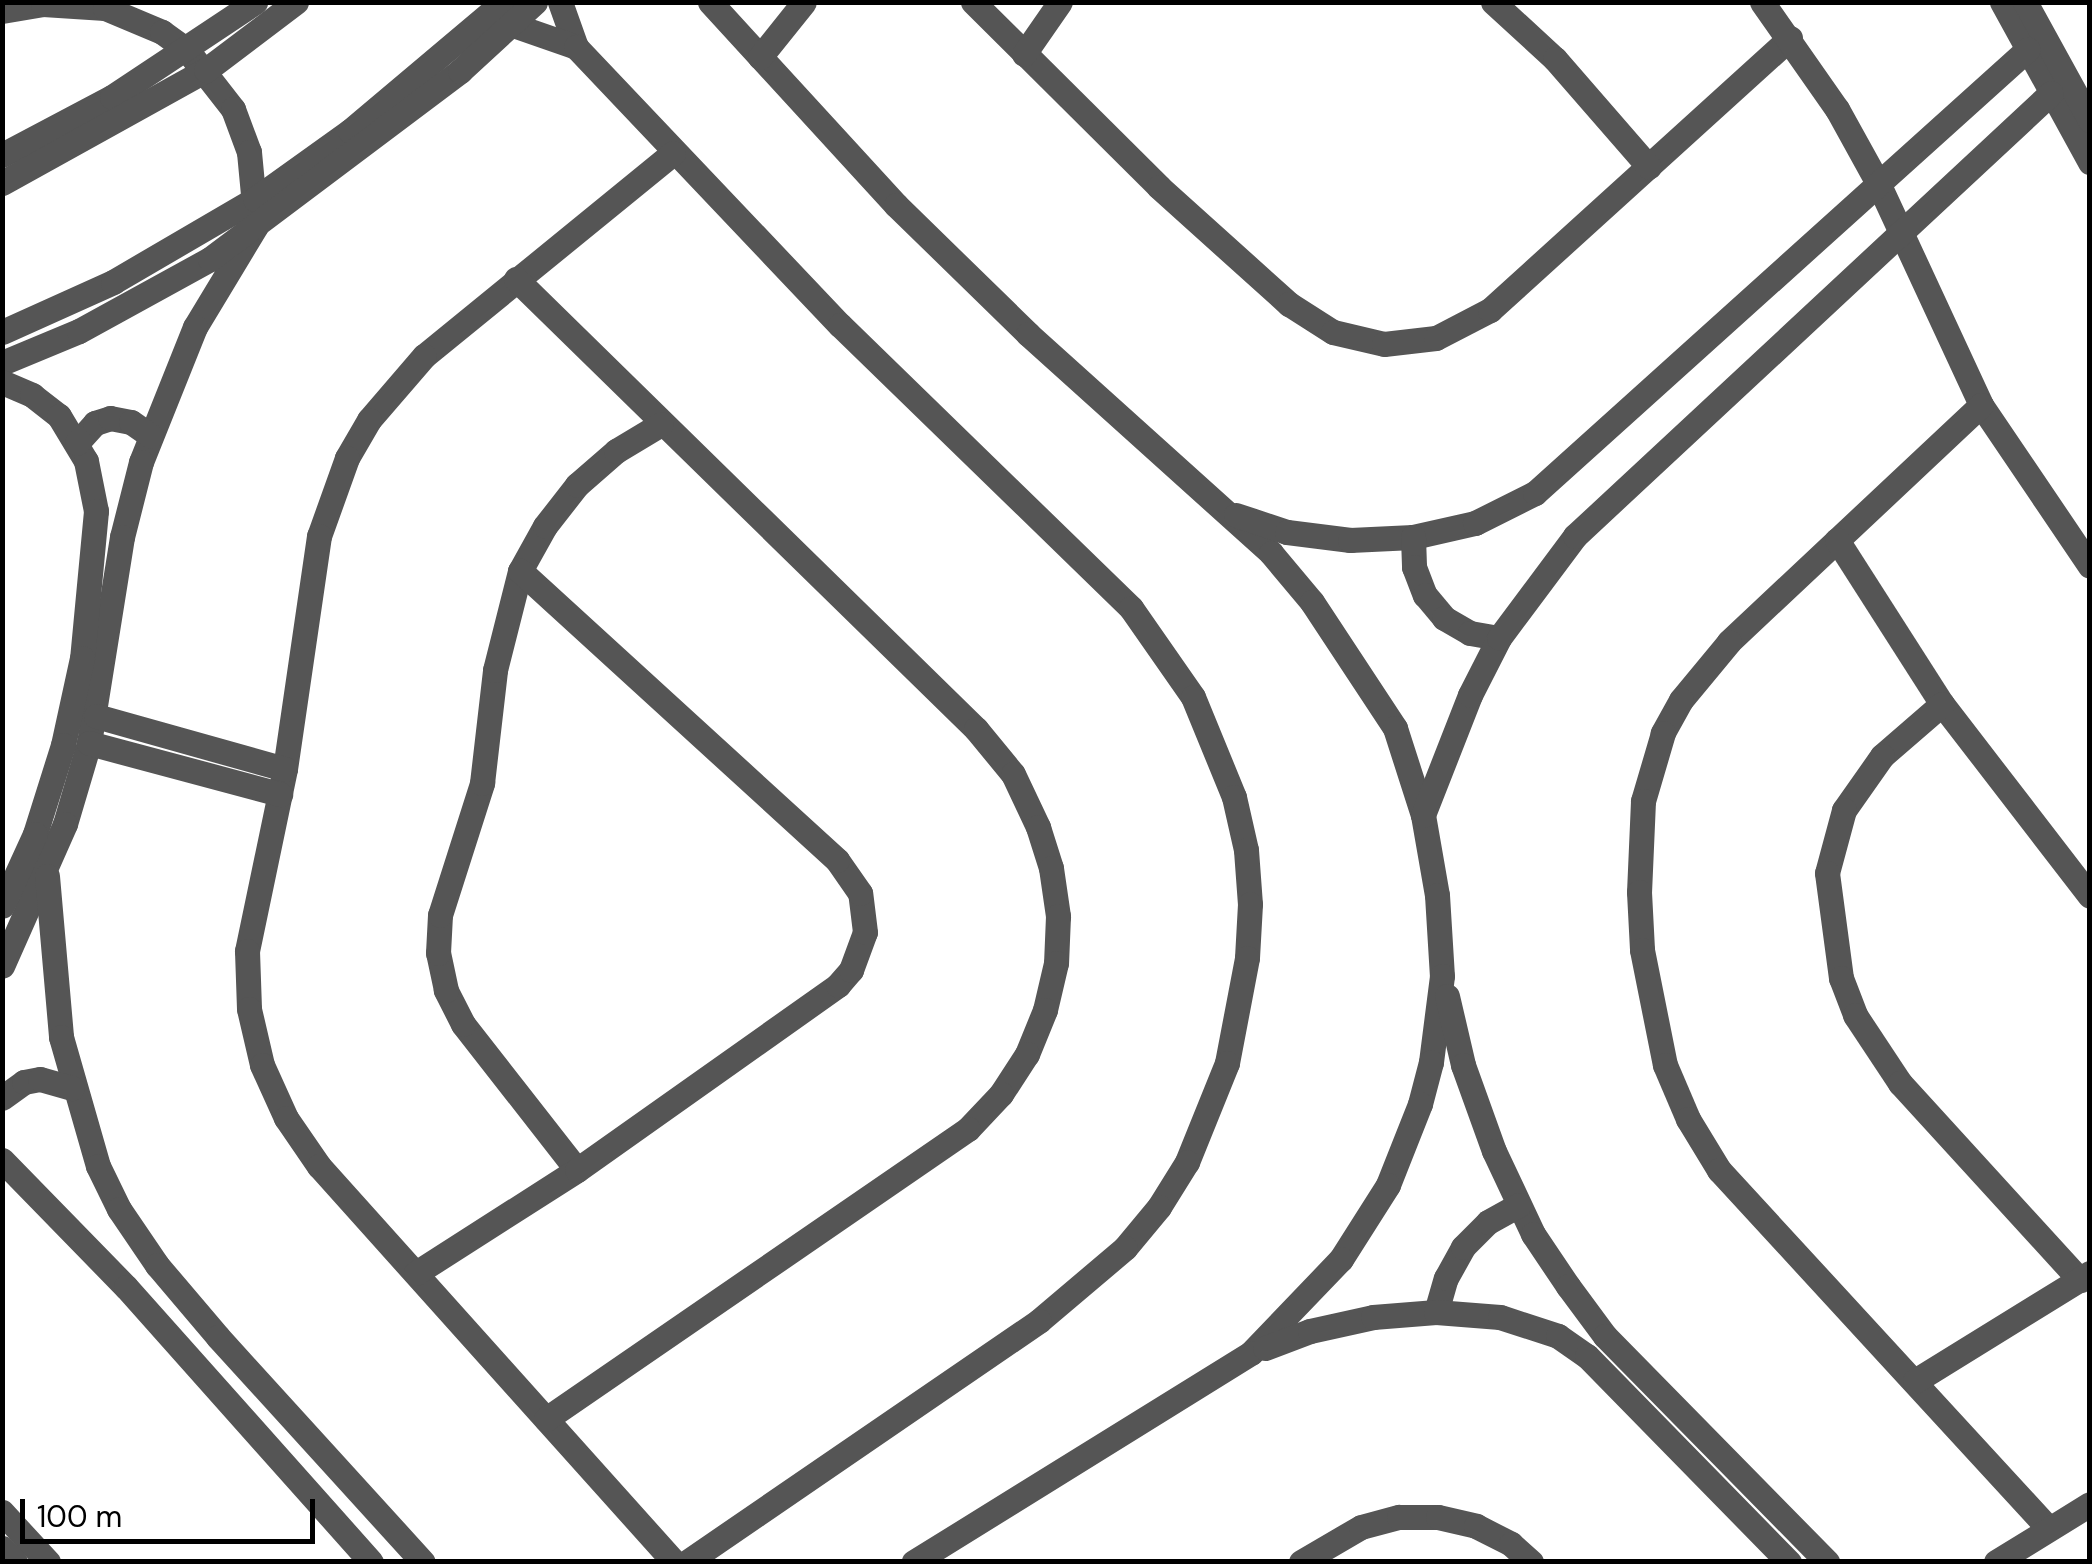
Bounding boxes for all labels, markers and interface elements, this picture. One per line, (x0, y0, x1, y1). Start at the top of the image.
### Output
scale bar (25, 1479, 320, 1541)
text: 100 m (37, 1497, 122, 1536)

